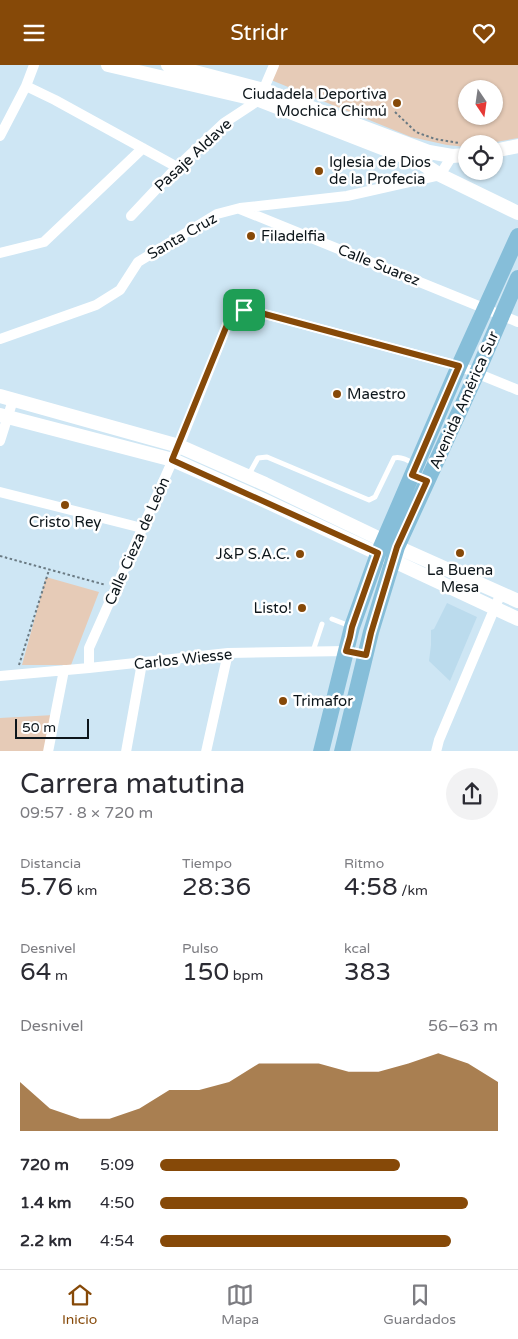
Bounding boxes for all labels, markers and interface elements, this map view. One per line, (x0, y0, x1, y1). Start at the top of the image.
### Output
icon: menu (20, 19, 48, 47)
icon: heart (470, 19, 498, 47)
text: Stridr (230, 20, 288, 46)
north arrow (458, 80, 502, 125)
map controls (458, 80, 503, 180)
place label: Ciudadela Deportiva Mochica Chimú (242, 85, 387, 120)
marker: Ciudadela Deportiva Mochica Chimú (391, 97, 403, 109)
street label: Pasaje Aldave (151, 115, 235, 195)
button: locate (458, 135, 503, 180)
place label: Iglesia de Dios de la Profecia (329, 153, 431, 188)
marker: Iglesia de Dios de la Profecia (313, 165, 325, 177)
street label: Santa Cruz (144, 209, 220, 263)
place label: Filadelfia (261, 227, 326, 245)
marker: Filadelfia (245, 230, 257, 242)
street label: Calle Suarez (335, 240, 423, 290)
pin (223, 289, 265, 331)
icon: arrive (230, 296, 258, 324)
street label: Avenida América Sur (426, 328, 503, 472)
place label: Maestro (347, 385, 406, 403)
marker: Maestro (331, 388, 343, 400)
street label: Calle Cieza de León (101, 474, 173, 608)
marker: Cristo Rey (59, 499, 71, 511)
place label: Cristo Rey (29, 513, 101, 531)
place label: J&P S.A.C. (216, 545, 290, 563)
marker: La Buena Mesa (454, 547, 466, 559)
marker: J&P S.A.C. (294, 548, 306, 560)
place label: La Buena Mesa (427, 561, 493, 596)
place label: Listo! (254, 599, 292, 617)
marker: Listo! (296, 602, 308, 614)
street label: Carlos Wiesse (133, 645, 233, 673)
place label: Trimafor (293, 692, 353, 710)
marker: Trimafor (277, 695, 289, 707)
scale bar (15, 717, 89, 740)
text: 50 m (22, 719, 56, 736)
text: Carrera matutina (20, 767, 245, 801)
button: share (446, 768, 498, 820)
text: 09:57 · 8 × 720 m (20, 803, 153, 823)
text: Distancia (20, 855, 81, 872)
text: Tiempo (182, 855, 232, 872)
text: Ritmo (344, 855, 384, 872)
text: 5.76 (20, 872, 73, 902)
text: 28:36 (182, 872, 251, 902)
text: 4:58 (344, 872, 398, 902)
text: km (73, 882, 97, 899)
text: /km (398, 882, 428, 899)
text: Desnivel (20, 940, 76, 957)
text: Pulso (182, 940, 219, 957)
text: kcal (344, 940, 370, 957)
text: 64 (20, 957, 51, 987)
text: 150 (182, 957, 229, 987)
text: 383 (344, 957, 391, 987)
text: m (51, 967, 68, 984)
text: bpm (229, 967, 263, 984)
text: Desnivel (20, 1016, 84, 1036)
text: 56–63 m (428, 1016, 498, 1036)
text: 720 m (20, 1155, 69, 1175)
text: 5:09 (100, 1155, 134, 1175)
text: 1.4 km (20, 1193, 72, 1213)
text: 4:50 (100, 1193, 134, 1213)
text: 2.2 km (20, 1231, 72, 1251)
text: 4:54 (100, 1231, 134, 1251)
tab: Inicio (62, 1281, 97, 1328)
tab: Mapa (221, 1281, 259, 1328)
tab: Guardados (383, 1281, 456, 1328)

